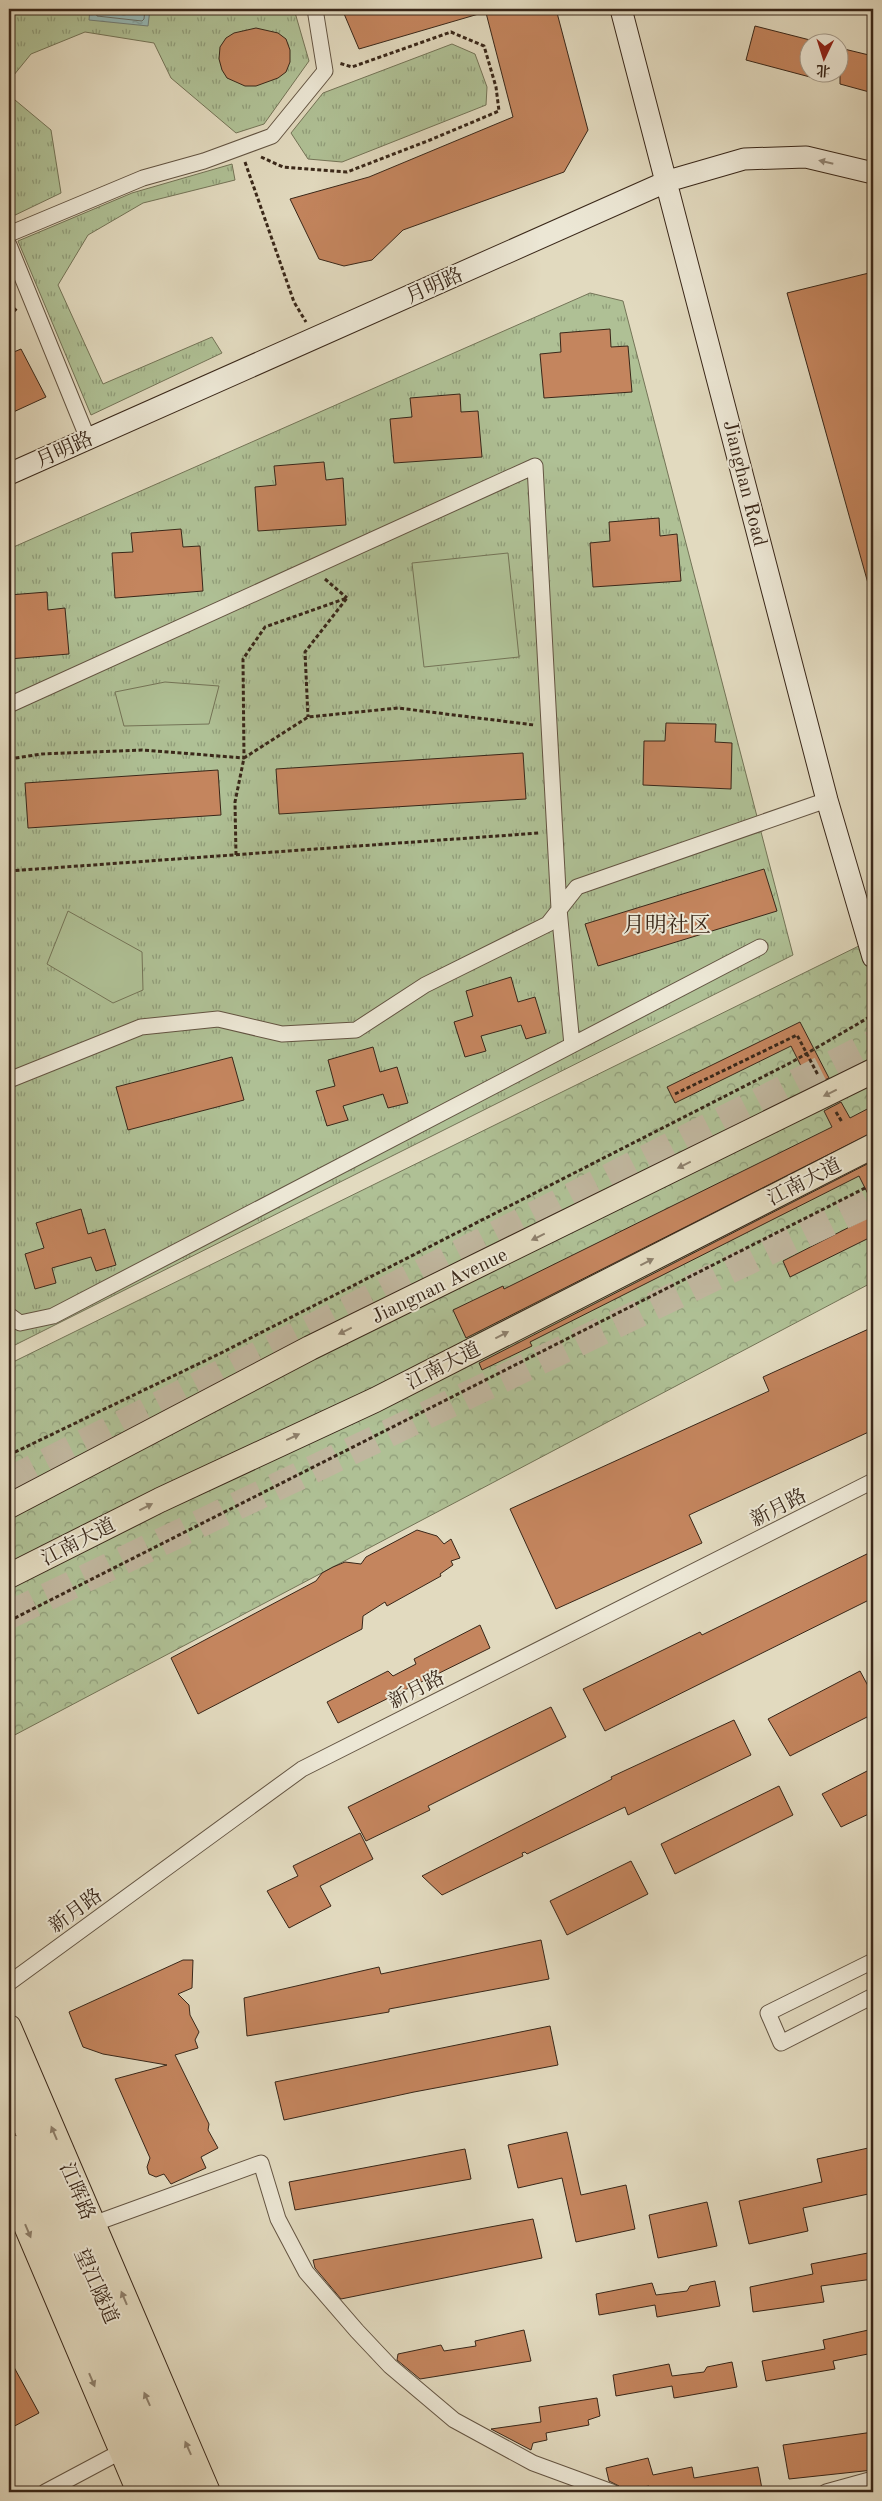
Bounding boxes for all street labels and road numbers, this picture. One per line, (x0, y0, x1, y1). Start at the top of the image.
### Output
street label: 月明路 (403, 264, 466, 308)
street label: Jianghan Road (719, 418, 769, 549)
street label: 月明路 (33, 428, 96, 472)
street label: 江南大道 (764, 1154, 845, 1210)
street label: Jiangnan Avenue (369, 1245, 511, 1328)
street label: 江南大道 (403, 1338, 484, 1394)
street label: 新月路 (747, 1484, 810, 1531)
street label: 江南大道 (38, 1514, 119, 1570)
street label: 新月路 (385, 1666, 448, 1713)
street label: 新月路 (45, 1884, 106, 1937)
street label: 江晖路 (55, 2159, 99, 2223)
street label: 望江隧道 (70, 2245, 122, 2327)

